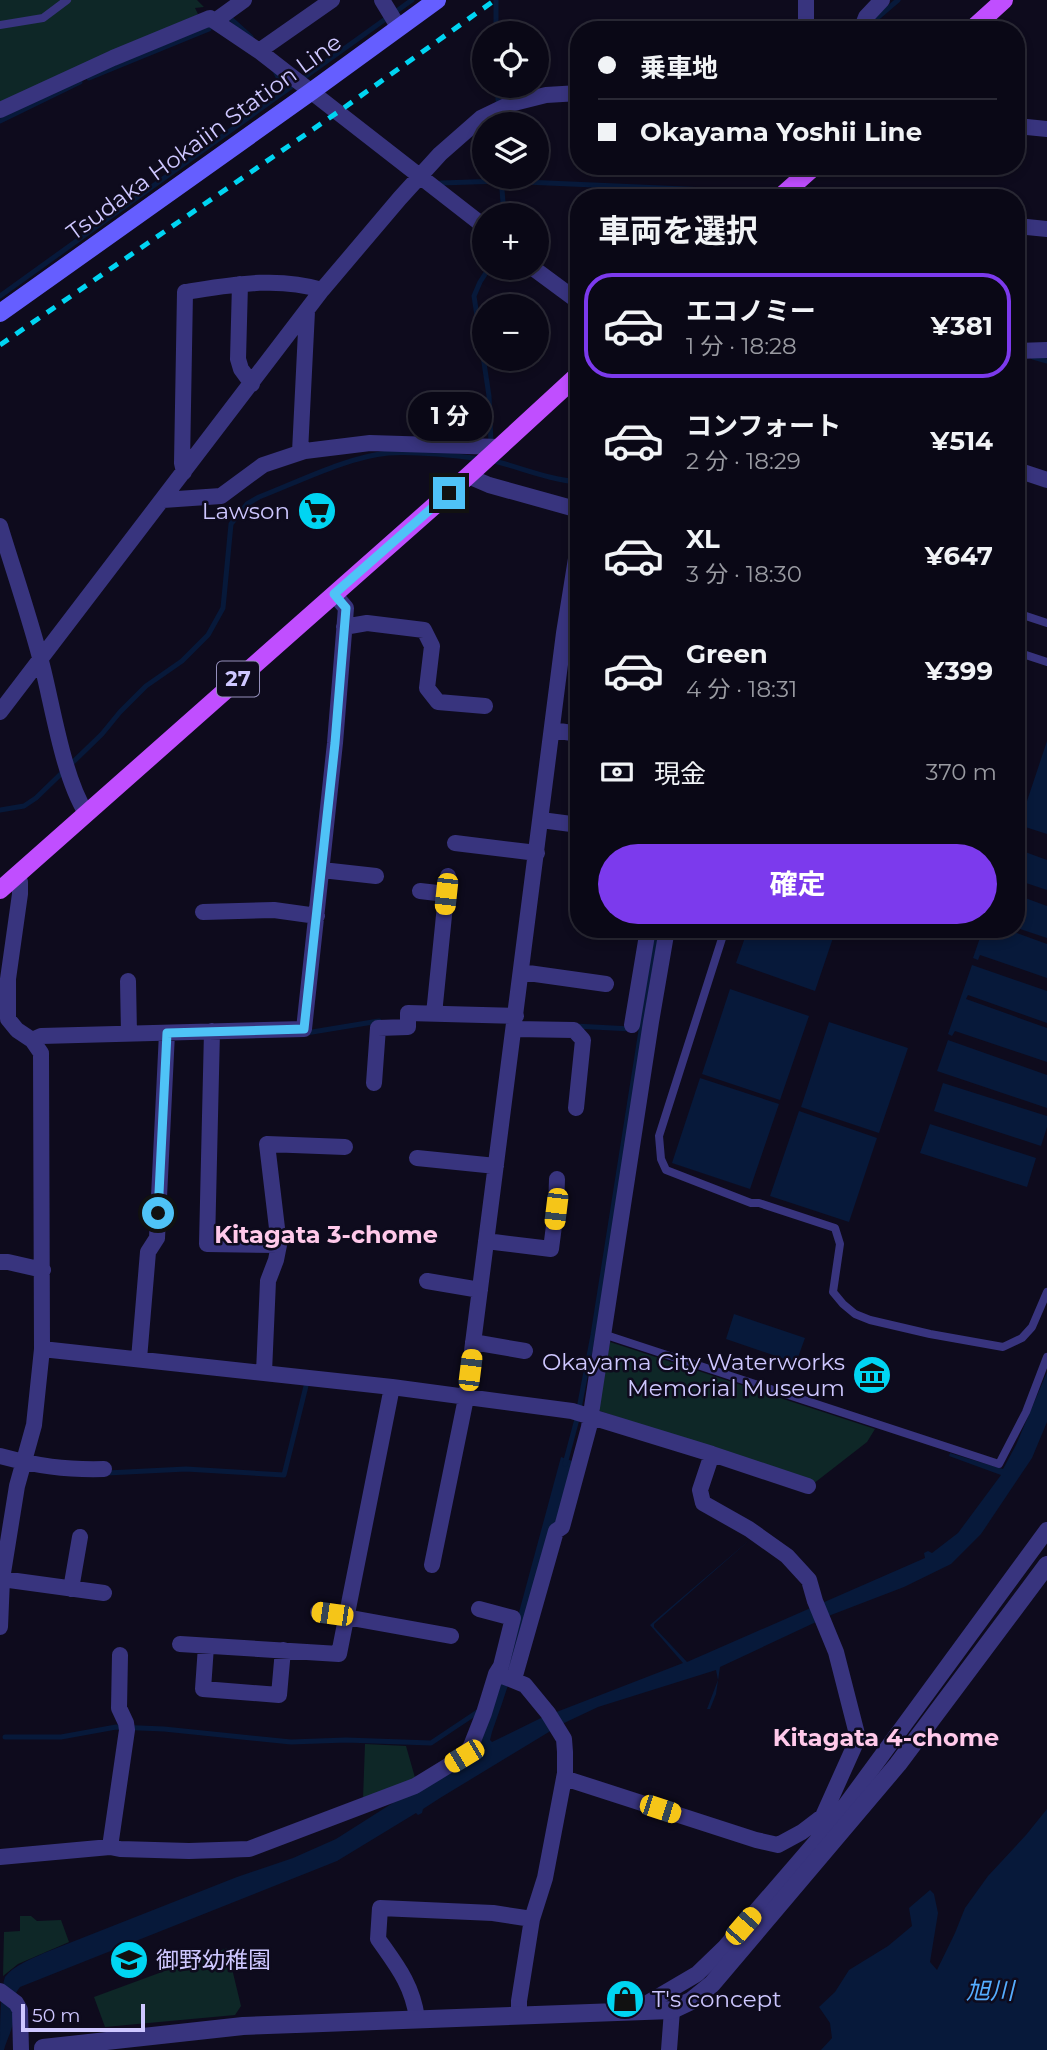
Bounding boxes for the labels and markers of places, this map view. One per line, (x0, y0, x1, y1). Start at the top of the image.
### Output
supermarket icon: Lawson (296, 490, 338, 532)
place label: Lawson (202, 497, 290, 525)
place label: Okayama City Waterworks Memorial Museum (542, 1348, 845, 1402)
museum icon: Okayama City Waterworks Memorial Museum (851, 1354, 893, 1396)
school or university icon: 御野幼稚園 (108, 1939, 150, 1981)
place label: 御野幼稚園 (156, 1946, 271, 1974)
shop icon: T's concept (604, 1978, 646, 2020)
place label: T's concept (652, 1985, 782, 2013)

